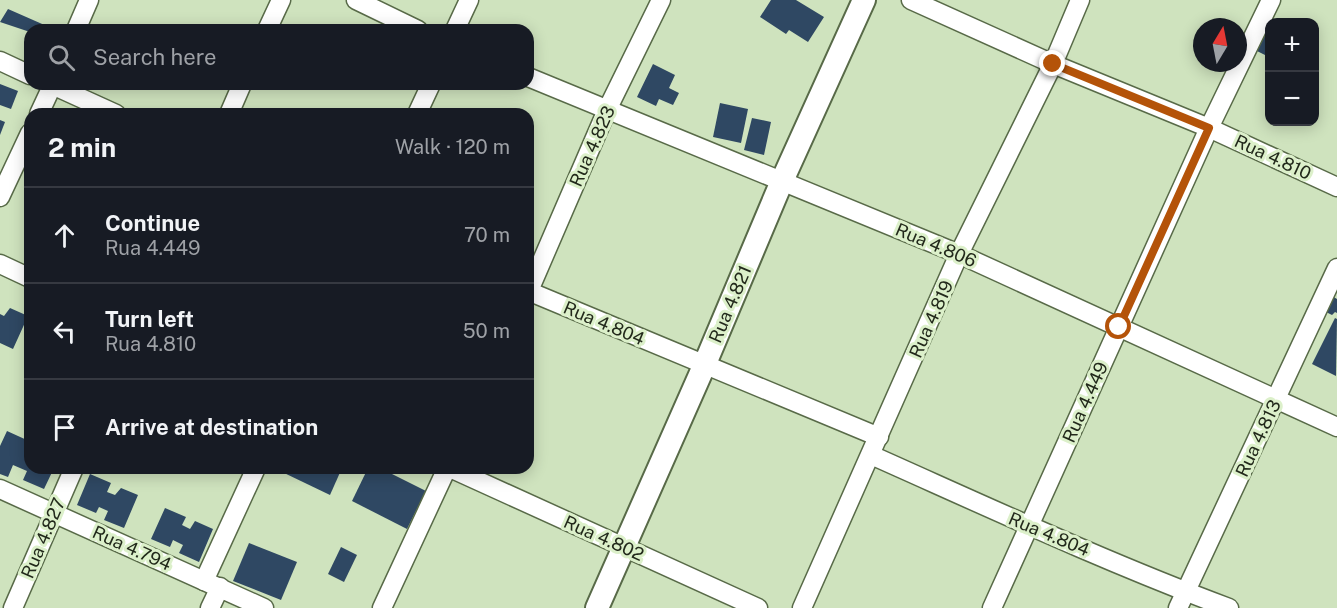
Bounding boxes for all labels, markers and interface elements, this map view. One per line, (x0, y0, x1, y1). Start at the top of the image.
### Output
north arrow (1193, 18, 1247, 72)
map controls (1265, 18, 1319, 126)
button: + (1265, 18, 1319, 72)
search box (24, 24, 534, 90)
icon: search (45, 41, 78, 74)
text: Search here (93, 44, 217, 70)
route end (1039, 50, 1065, 76)
button: − (1265, 72, 1319, 126)
street label: Rua 4.823 (565, 102, 619, 190)
street label: Rua 4.810 (1231, 130, 1315, 184)
text: 2 min (48, 132, 116, 163)
text: Walk · 120 m (395, 135, 510, 159)
text: Continue (105, 210, 200, 236)
icon: ahead (48, 219, 81, 252)
street label: Rua 4.806 (892, 219, 980, 271)
text: 70 m (464, 223, 510, 247)
text: Rua 4.449 (105, 236, 200, 260)
street label: Rua 4.821 (704, 262, 756, 346)
street label: Rua 4.819 (905, 277, 957, 361)
street label: Rua 4.804 (560, 297, 648, 349)
text: Turn left (105, 306, 194, 332)
route start (1105, 313, 1131, 339)
icon: left (48, 315, 81, 348)
text: 50 m (463, 319, 510, 343)
text: Rua 4.810 (105, 332, 196, 356)
street label: Rua 4.449 (1058, 358, 1112, 446)
street label: Rua 4.813 (1231, 396, 1285, 480)
icon: arrive (48, 411, 81, 444)
text: Arrive at destination (105, 414, 318, 440)
street label: Rua 4.827 (17, 495, 69, 581)
street label: Rua 4.804 (1005, 508, 1093, 560)
street label: Rua 4.802 (561, 511, 647, 565)
street label: Rua 4.794 (89, 521, 175, 575)

